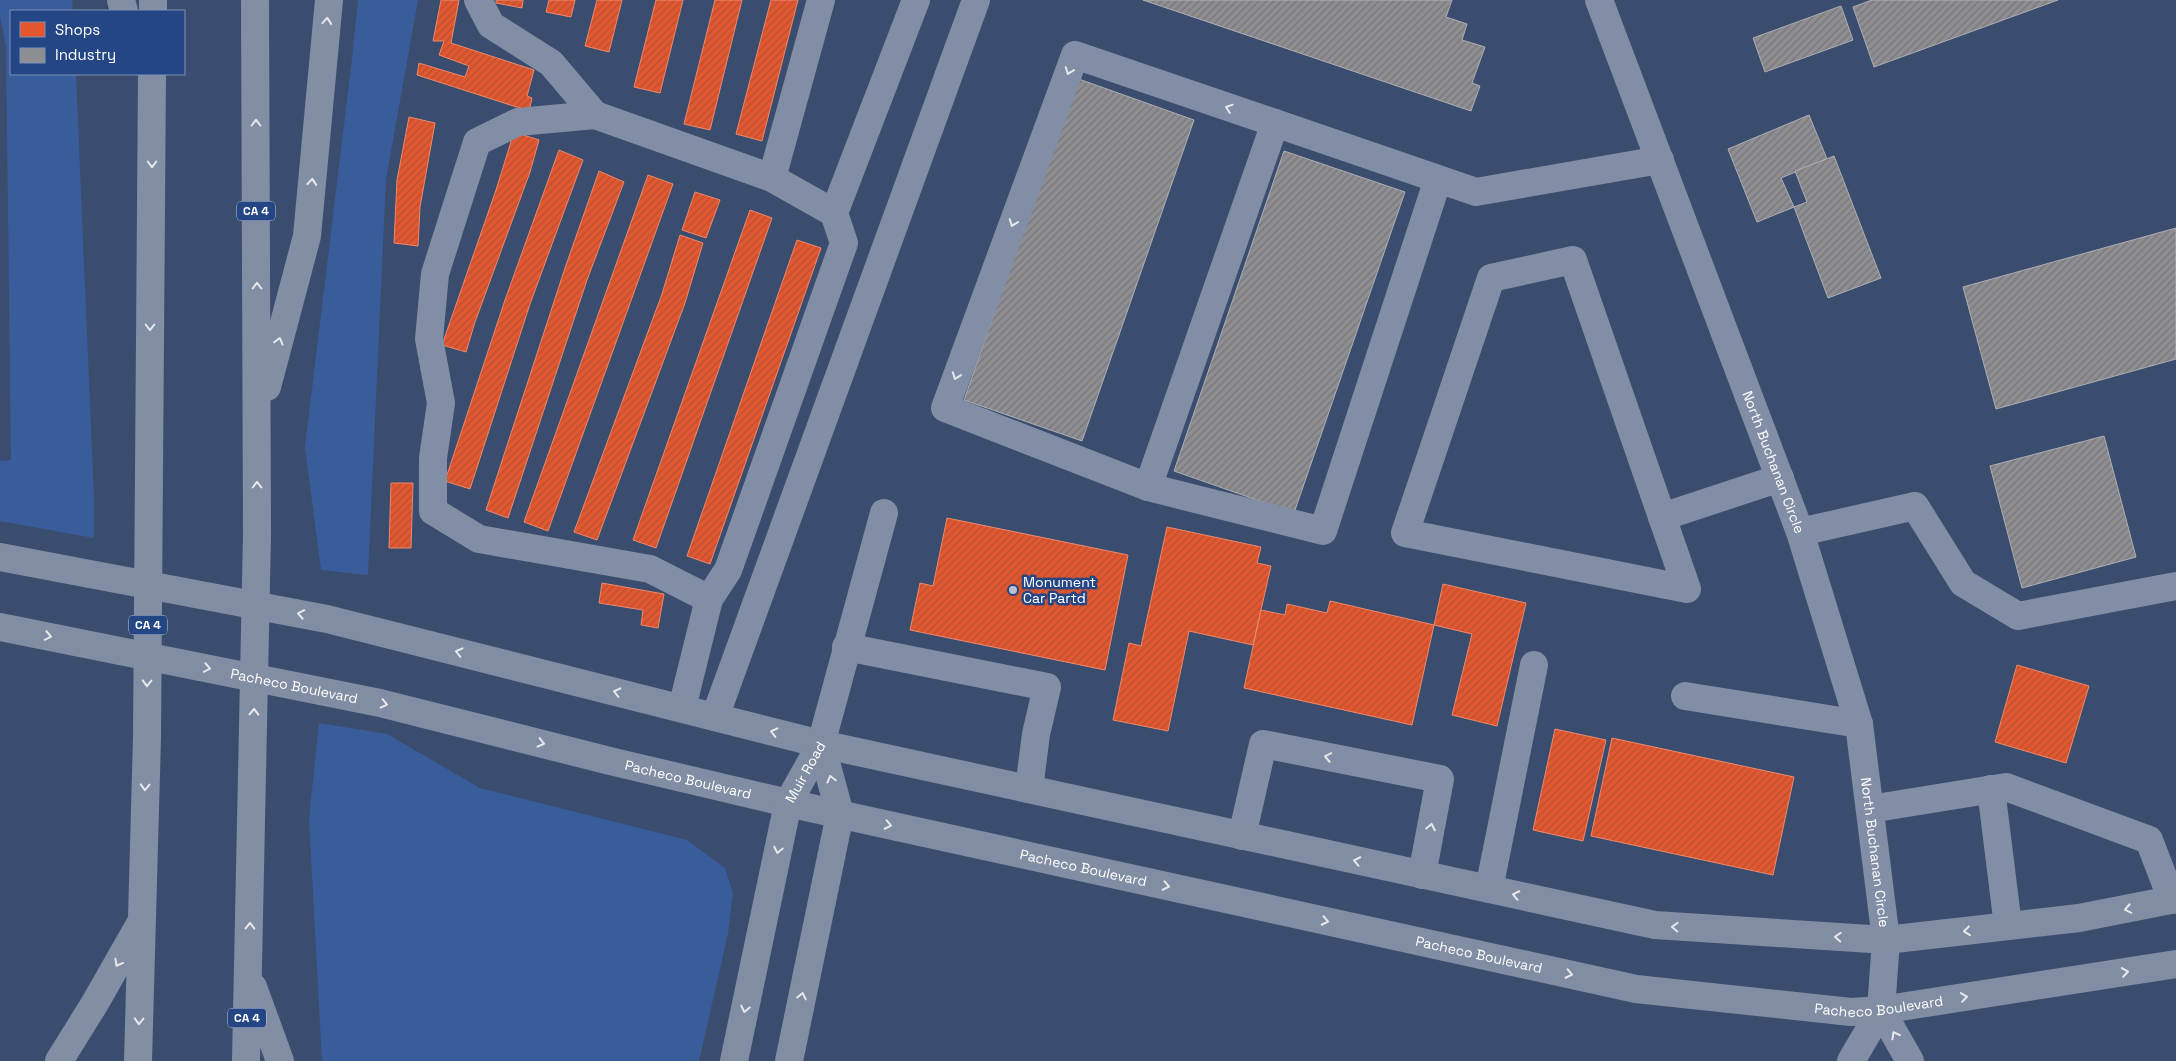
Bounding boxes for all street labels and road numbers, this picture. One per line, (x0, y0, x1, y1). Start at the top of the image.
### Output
road number: CA 4 (237, 202, 275, 220)
street label: North Buchanan Circle (1738, 388, 1809, 536)
road number: CA 4 (129, 616, 167, 634)
street label: Pacheco Boulevard (229, 664, 359, 707)
street label: Muir Road (781, 738, 830, 806)
street label: Pacheco Boulevard (623, 756, 753, 803)
street label: North Buchanan Circle (1857, 776, 1893, 929)
street label: Pacheco Boulevard (1018, 845, 1149, 890)
street label: Pacheco Boulevard (1414, 932, 1544, 977)
street label: Pacheco Boulevard (1814, 991, 1944, 1021)
road number: CA 4 (228, 1008, 266, 1028)

